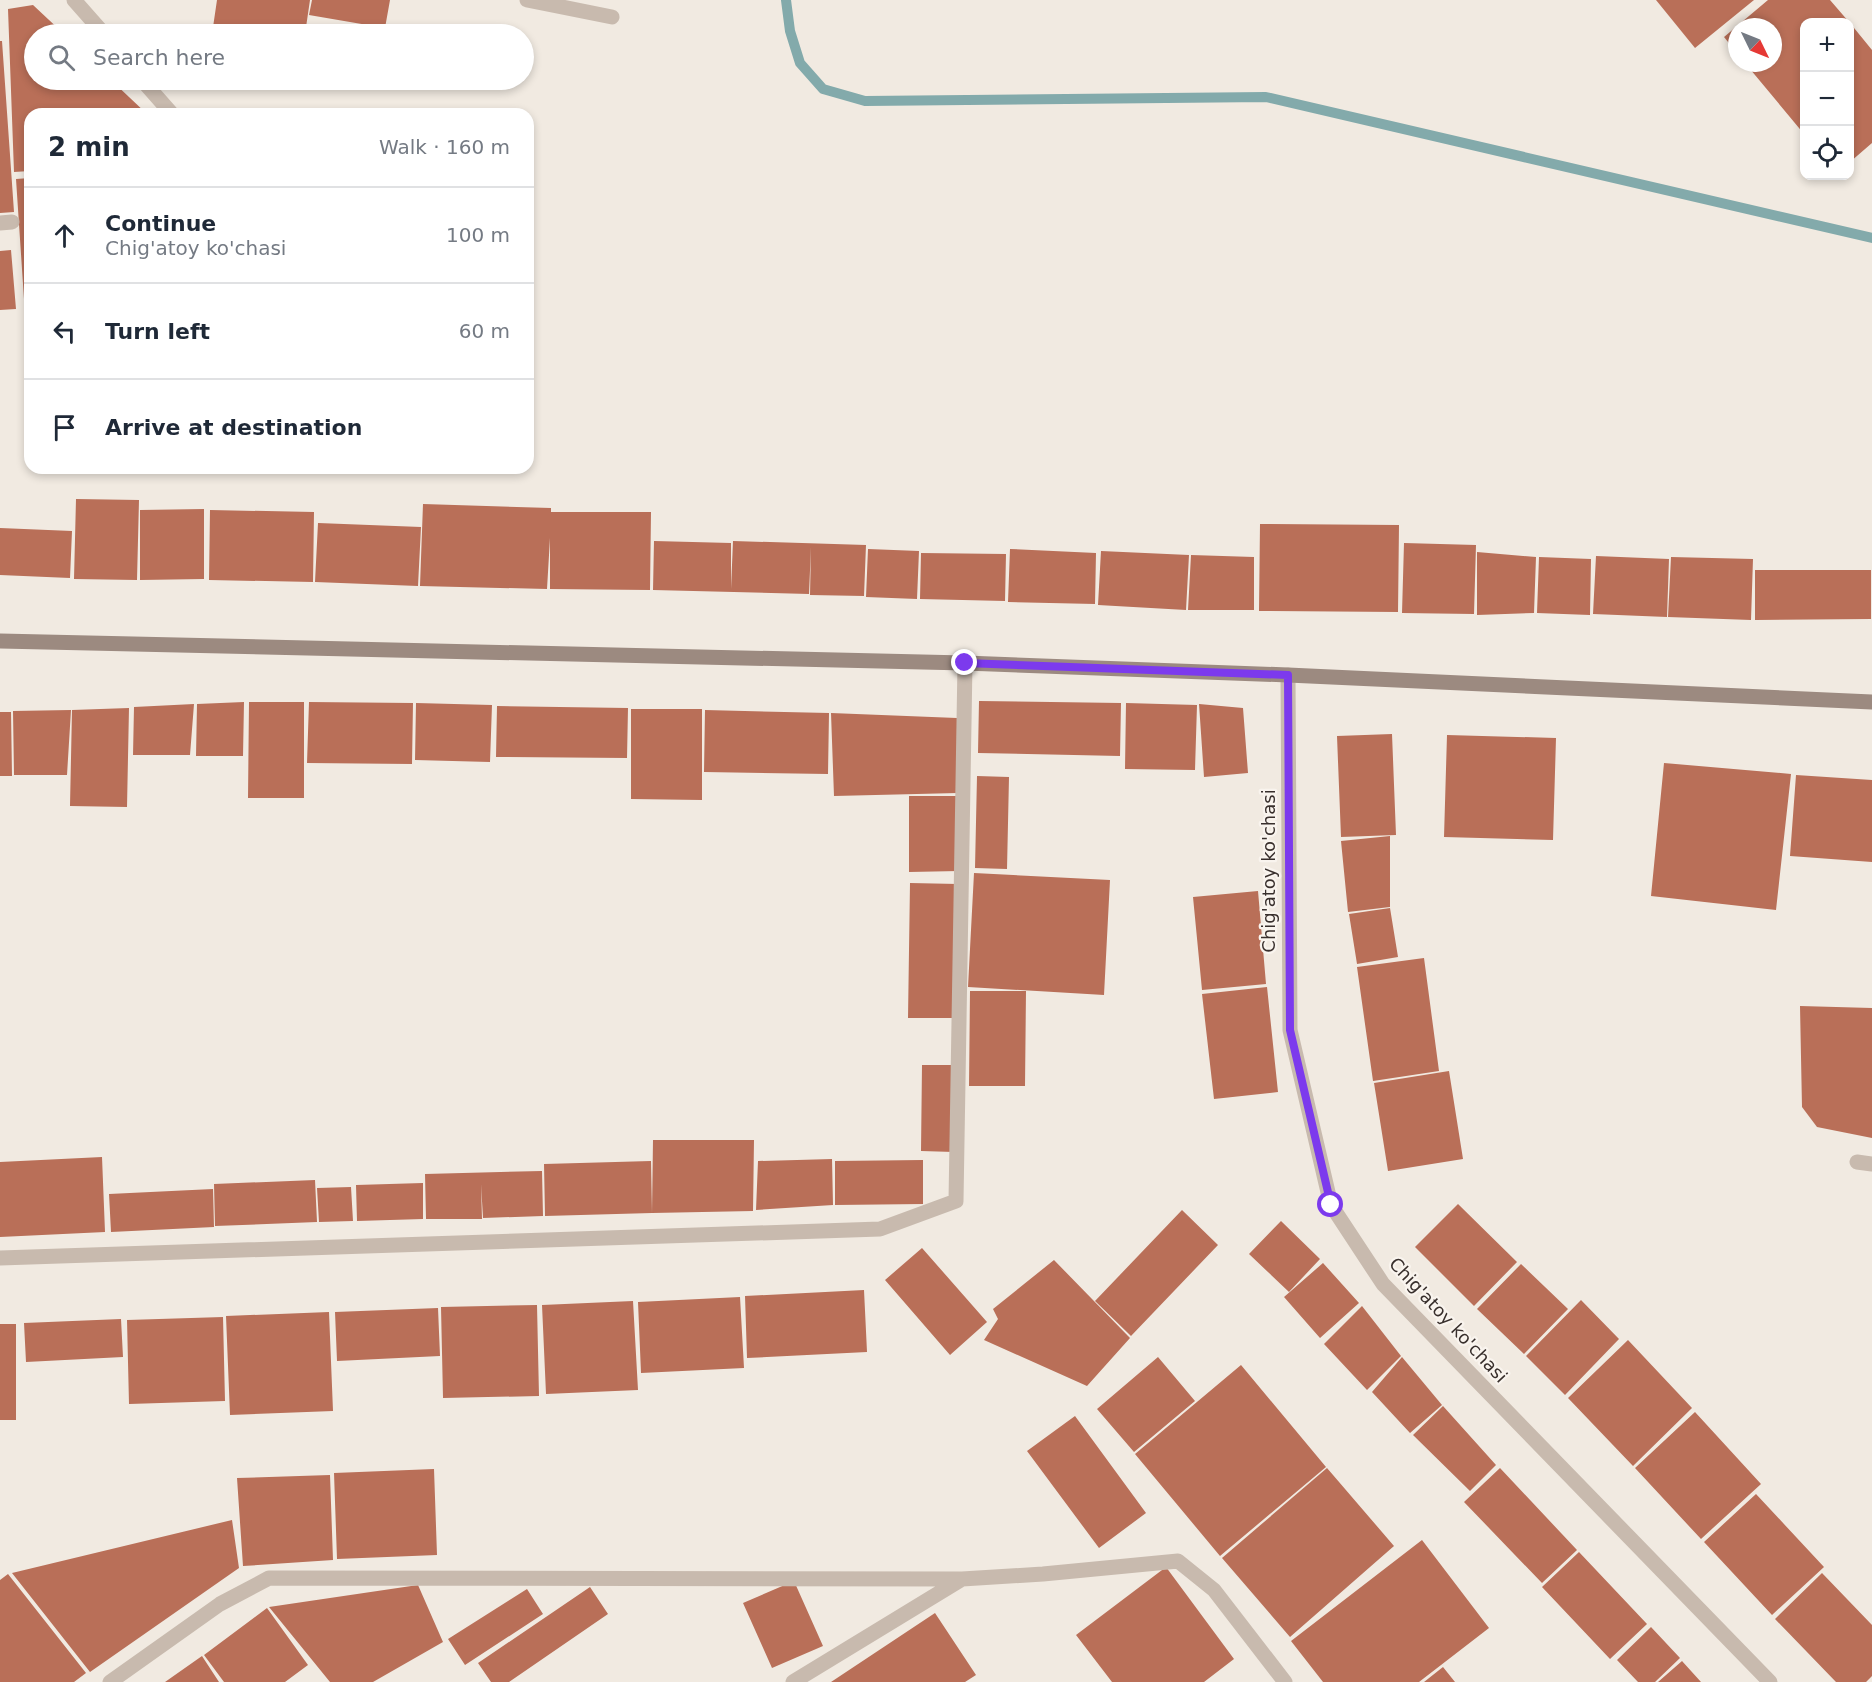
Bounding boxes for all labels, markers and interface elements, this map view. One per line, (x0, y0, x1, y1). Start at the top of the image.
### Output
north arrow (1728, 18, 1782, 72)
map controls (1800, 18, 1854, 180)
button: + (1800, 18, 1854, 72)
search box (24, 24, 534, 90)
icon: search (45, 41, 78, 74)
text: Search here (93, 45, 225, 70)
button: − (1800, 72, 1854, 126)
button: locate (1800, 126, 1854, 180)
text: 2 min (48, 132, 130, 162)
text: Walk · 160 m (379, 135, 510, 159)
text: Continue (105, 211, 216, 236)
icon: ahead (48, 219, 81, 252)
text: 100 m (446, 223, 510, 247)
text: Chig'atoy ko'chasi (105, 236, 286, 260)
icon: left (48, 315, 81, 348)
text: Turn left (105, 319, 210, 344)
text: 60 m (459, 319, 510, 343)
icon: arrive (48, 411, 81, 444)
text: Arrive at destination (105, 415, 362, 440)
route end (951, 649, 977, 675)
street label: Chig'atoy ko'chasi (1258, 789, 1279, 953)
route start (1317, 1191, 1343, 1217)
street label: Chig'atoy ko'chasi (1385, 1253, 1512, 1387)

